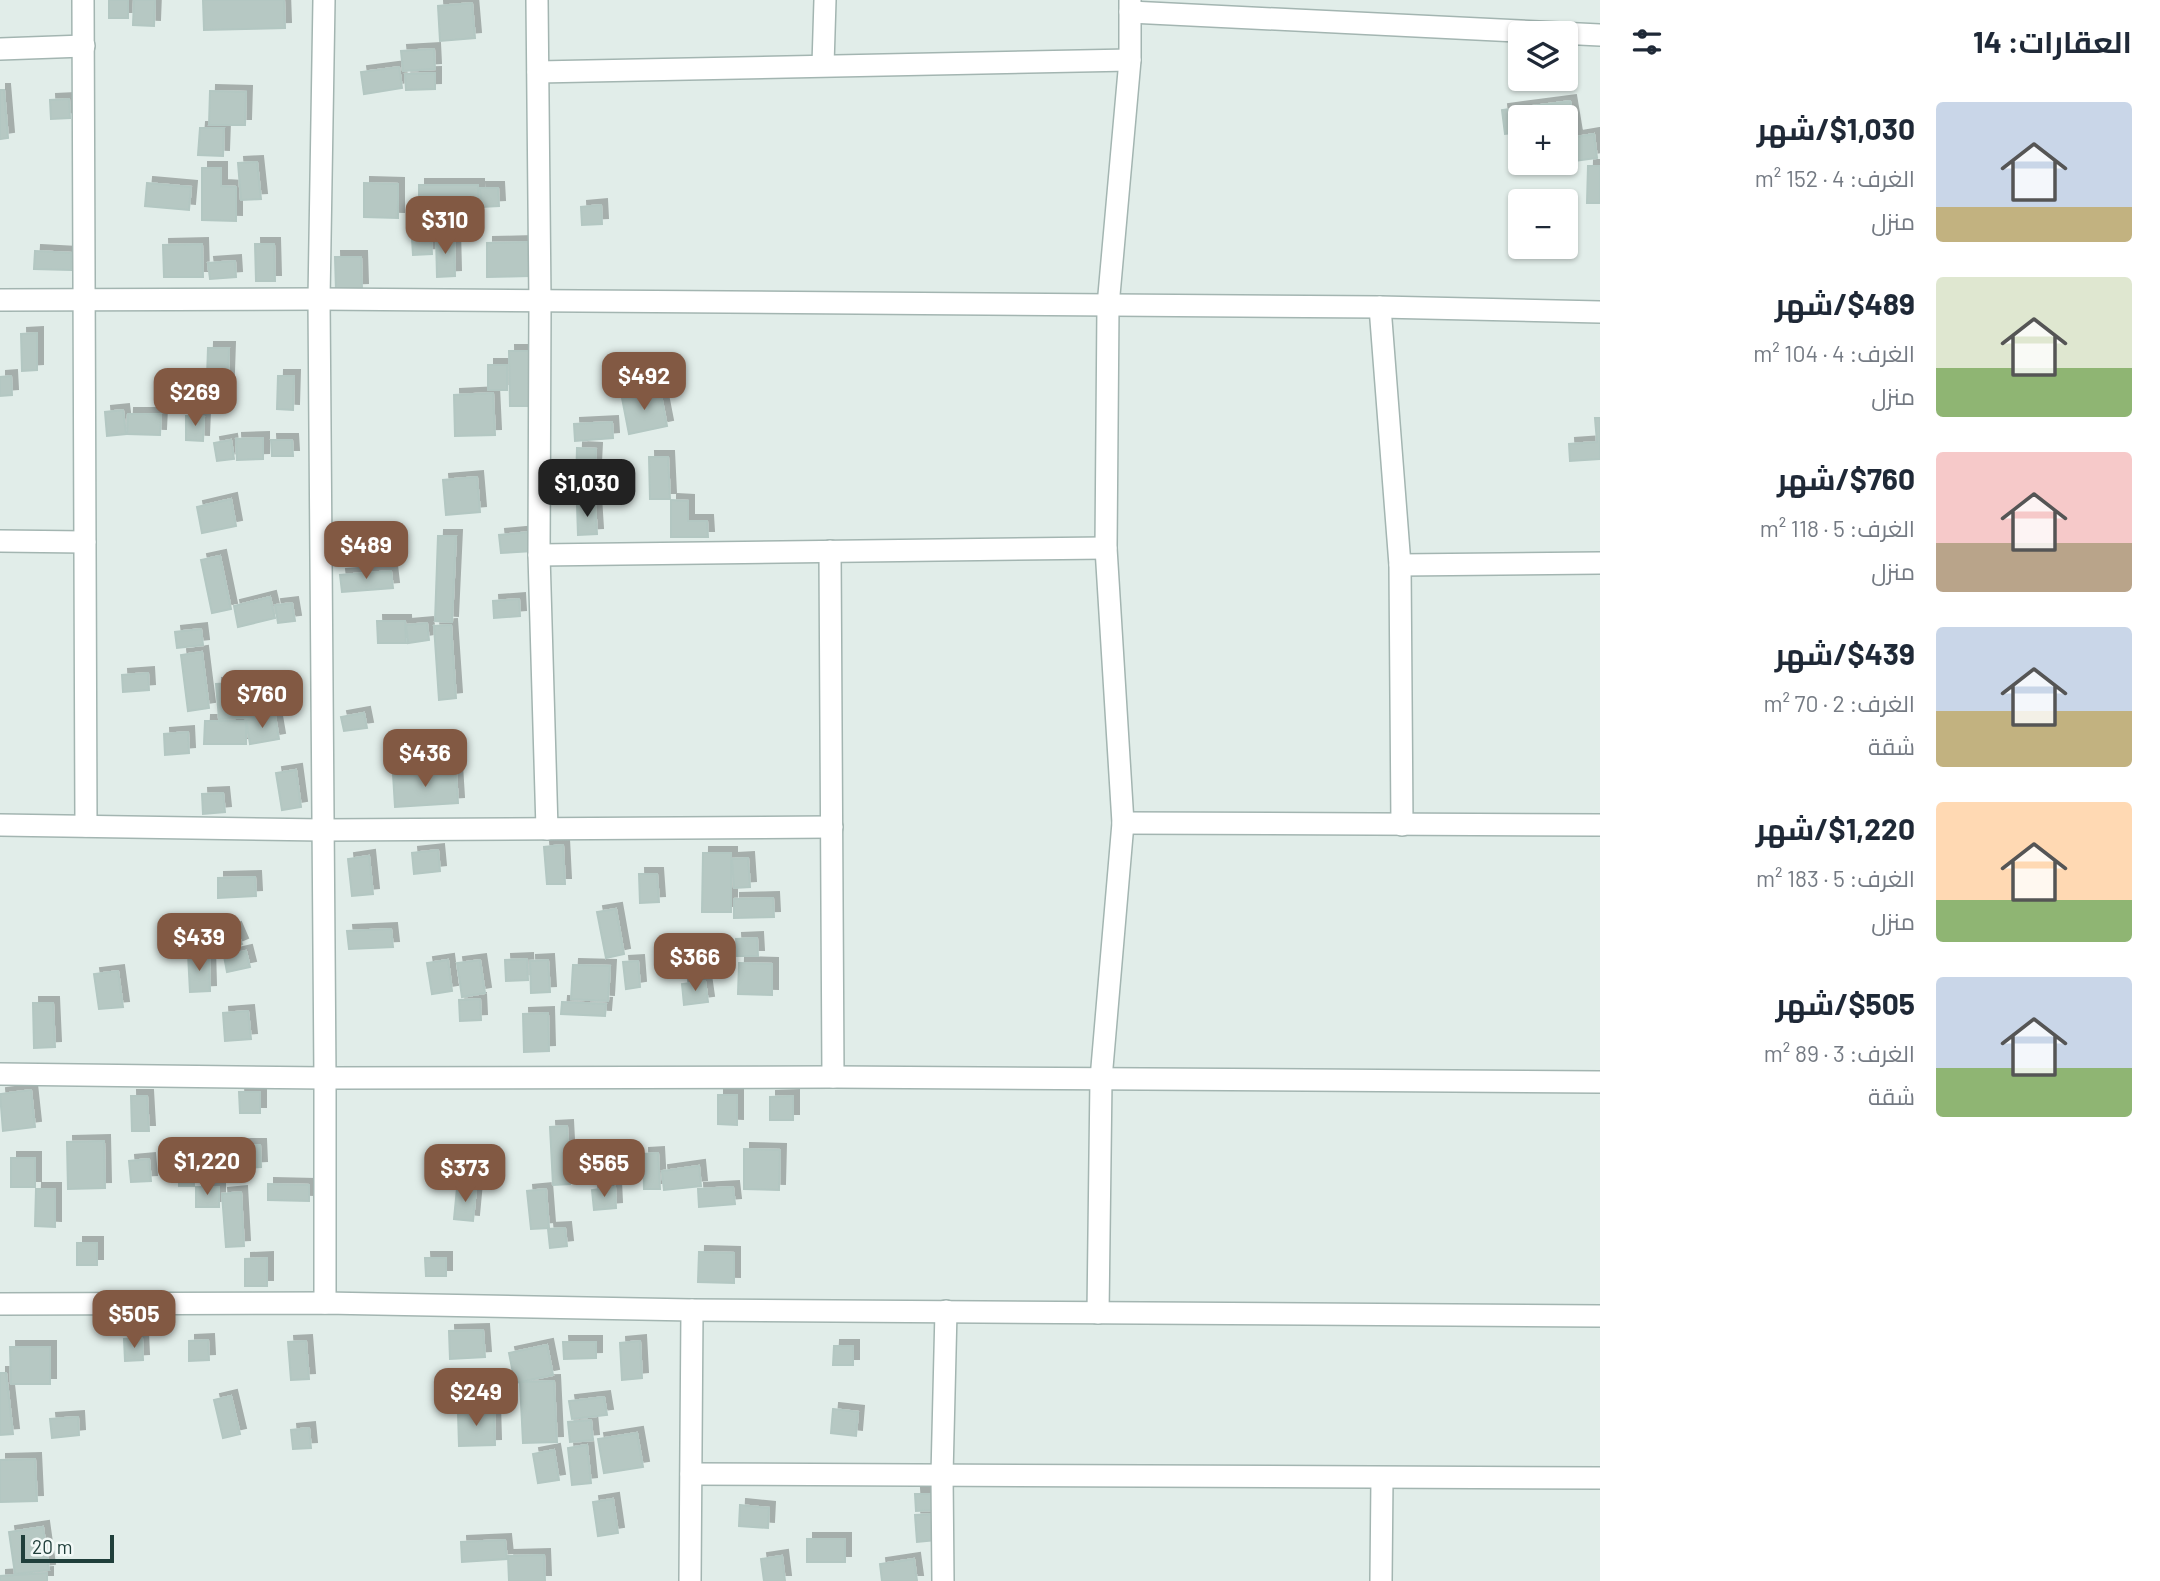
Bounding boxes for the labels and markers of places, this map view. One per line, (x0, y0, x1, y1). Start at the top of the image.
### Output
pin: $310 (404, 196, 486, 256)
pin: $492 (603, 352, 685, 412)
pin: $269 (154, 368, 236, 428)
pin: $1,030 (530, 460, 644, 519)
pin: $489 (325, 522, 407, 581)
pin: $760 (221, 670, 303, 730)
pin: $436 (384, 730, 466, 789)
pin: $439 (158, 914, 240, 973)
pin: $366 (654, 934, 736, 993)
pin: $1,220 (150, 1138, 264, 1197)
pin: $565 (563, 1140, 645, 1199)
pin: $373 (424, 1144, 506, 1204)
pin: $505 (93, 1290, 175, 1350)
pin: $249 (435, 1368, 517, 1428)

